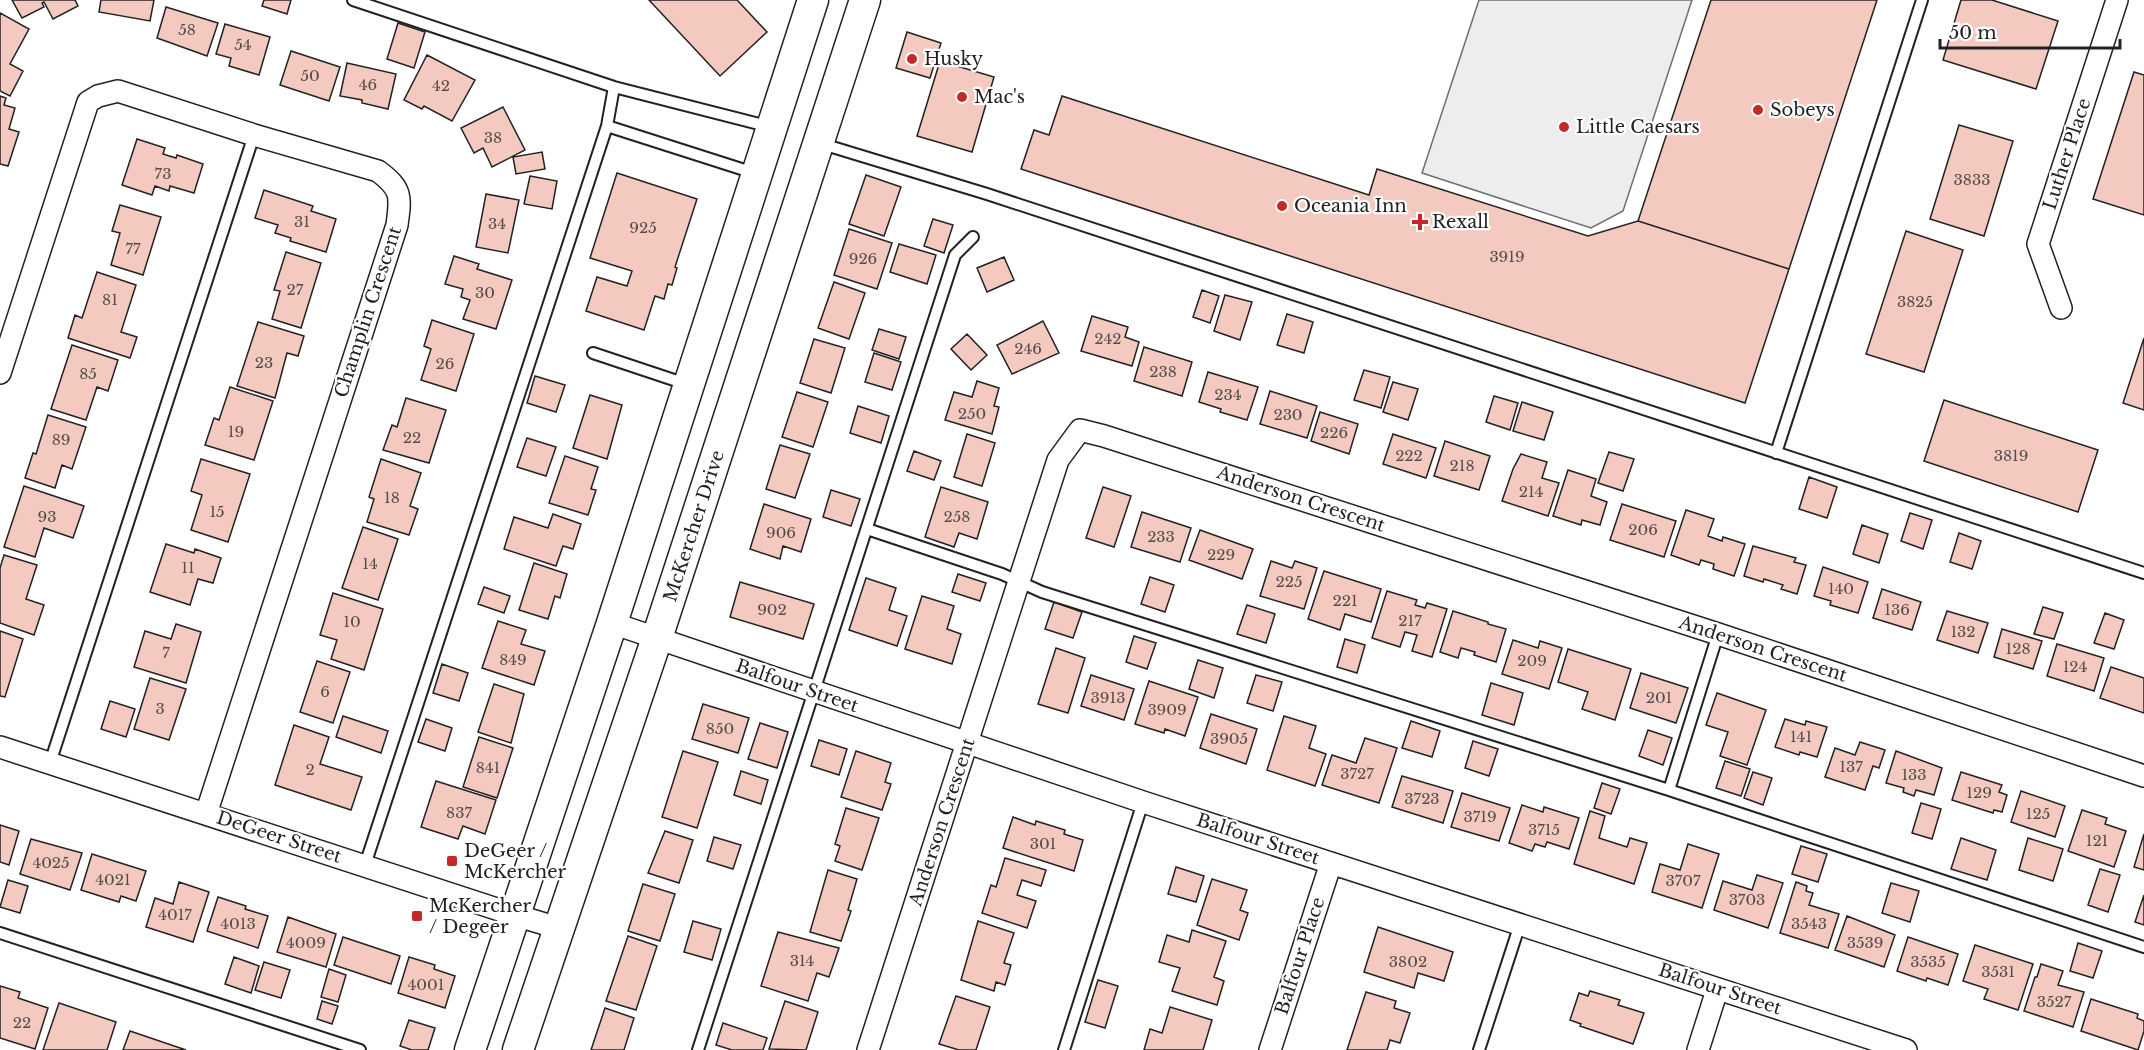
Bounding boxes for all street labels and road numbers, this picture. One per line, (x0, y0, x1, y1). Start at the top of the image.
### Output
street label: Luther Place (2039, 95, 2095, 213)
street label: Champlin Crescent (330, 224, 406, 400)
street label: McKercher Drive (659, 447, 729, 605)
street label: Anderson Crescent (1213, 461, 1388, 537)
street label: Anderson Crescent (1675, 611, 1850, 687)
street label: Balfour Street (733, 655, 861, 717)
street label: Anderson Crescent (904, 735, 980, 910)
street label: DeGeer Street (214, 806, 344, 868)
street label: Balfour Street (1194, 809, 1322, 869)
street label: Balfour Place (1271, 895, 1329, 1017)
street label: Balfour Street (1656, 959, 1784, 1019)

